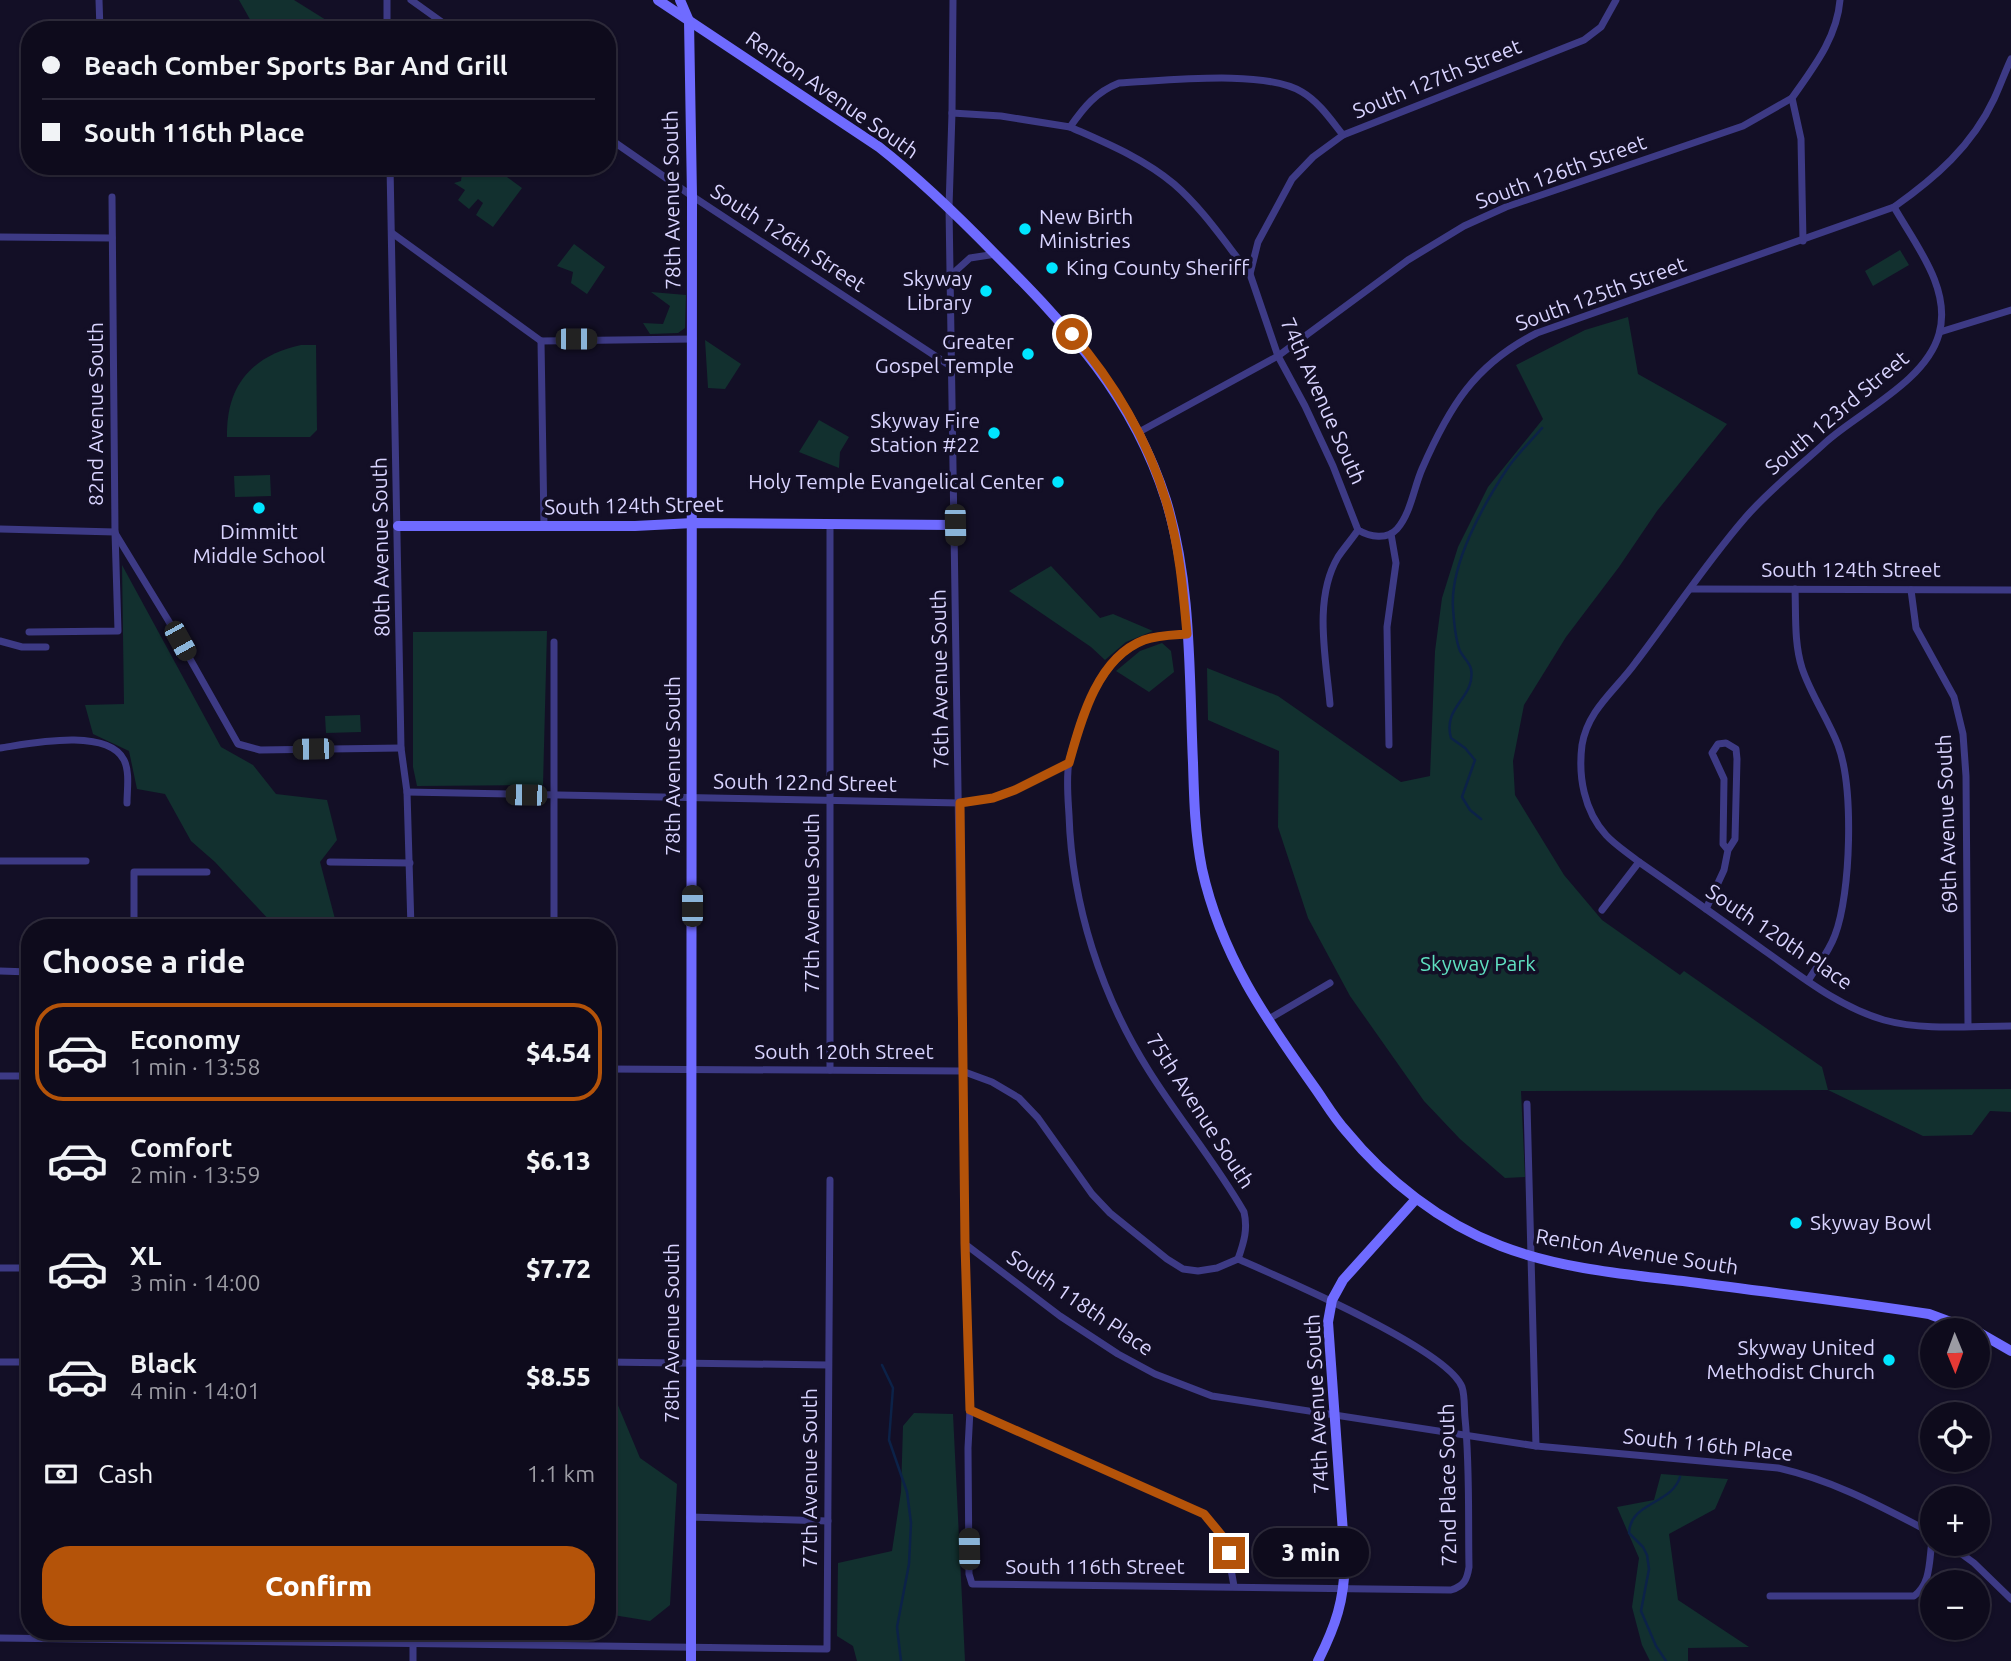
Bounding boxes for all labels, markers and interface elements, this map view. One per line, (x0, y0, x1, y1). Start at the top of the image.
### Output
street label: Renton Avenue South (742, 26, 923, 163)
street label: South 127th Street (1349, 33, 1524, 123)
text: Beach Comber Sports Bar And Grill (84, 51, 508, 80)
street label: 78th Avenue South (657, 110, 685, 290)
text: South 116th Place (84, 118, 305, 147)
street label: South 126th Street (1472, 129, 1649, 213)
street label: South 126th Street (707, 178, 870, 296)
place label: New Birth Ministries (1039, 204, 1133, 252)
marker: New Birth Ministries (1017, 221, 1033, 237)
street label: South 125th Street (1512, 251, 1689, 335)
place label: King County Sheriff (1066, 255, 1250, 279)
marker: King County Sheriff (1044, 260, 1060, 276)
place label: Skyway Library (903, 266, 972, 314)
marker: Skyway Library (978, 283, 994, 299)
street label: 74th Avenue South (1276, 314, 1371, 488)
route start (1056, 318, 1088, 350)
street label: 82nd Avenue South (83, 322, 107, 506)
car (556, 329, 598, 350)
place label: Greater Gospel Temple (875, 329, 1014, 377)
street label: South 123rd Street (1760, 345, 1913, 479)
marker: Greater Gospel Temple (1020, 346, 1036, 362)
place label: Skyway Fire Station #22 (870, 408, 980, 456)
marker: Skyway Fire Station #22 (986, 425, 1002, 441)
street label: 80th Avenue South (366, 457, 394, 637)
place label: Holy Temple Evangelical Center (748, 469, 1044, 493)
marker: Holy Temple Evangelical Center (1050, 474, 1066, 490)
street label: South 124th Street (544, 491, 724, 519)
marker: Dimmitt Middle School (251, 500, 267, 516)
car (945, 504, 966, 546)
place label: Dimmitt Middle School (193, 519, 325, 567)
street label: South 124th Street (1761, 557, 1941, 581)
street label: 76th Avenue South (925, 589, 953, 769)
car (161, 618, 200, 664)
street label: 78th Avenue South (660, 676, 684, 856)
street label: 69th Avenue South (1931, 734, 1961, 914)
car (292, 738, 335, 760)
street label: South 122nd Street (713, 768, 897, 796)
car (505, 784, 548, 806)
street label: 77th Avenue South (799, 813, 823, 993)
street label: South 120th Place (1702, 878, 1857, 994)
car (682, 885, 703, 927)
text: Choose a ride (42, 943, 245, 979)
park label: Skyway Park (1420, 951, 1536, 975)
icon: car (46, 1021, 109, 1084)
text: Economy (130, 1025, 240, 1054)
street label: 75th Avenue South (1142, 1029, 1260, 1192)
text: $4.54 (526, 1038, 591, 1067)
street label: South 120th Street (754, 1039, 934, 1063)
text: 1 min · 13:58 (130, 1054, 261, 1079)
icon: car (46, 1129, 109, 1192)
text: Comfort (130, 1133, 233, 1162)
text: $6.13 (526, 1146, 591, 1175)
text: 2 min · 13:59 (130, 1162, 261, 1187)
place label: Skyway Bowl (1810, 1210, 1932, 1234)
marker: Skyway Bowl (1788, 1215, 1804, 1231)
street label: Renton Avenue South (1534, 1223, 1740, 1279)
icon: car (46, 1237, 109, 1300)
text: XL (130, 1241, 161, 1270)
street label: 78th Avenue South (659, 1243, 683, 1423)
street label: South 118th Place (1003, 1244, 1158, 1360)
text: $7.72 (526, 1254, 591, 1283)
text: 3 min · 14:00 (130, 1270, 261, 1295)
street label: 74th Avenue South (1299, 1314, 1333, 1494)
north arrow (1920, 1318, 1990, 1388)
map controls (1920, 1318, 1990, 1640)
place label: Skyway United Methodist Church (1707, 1335, 1875, 1383)
icon: car (46, 1345, 109, 1408)
text: Black (130, 1349, 197, 1378)
marker: Skyway United Methodist Church (1881, 1352, 1897, 1368)
text: $8.55 (526, 1362, 591, 1391)
text: 4 min · 14:01 (130, 1378, 261, 1403)
street label: 77th Avenue South (797, 1388, 821, 1568)
button: locate (1920, 1402, 1990, 1472)
street label: 72nd Place South (1434, 1403, 1460, 1567)
street label: South 116th Place (1622, 1423, 1794, 1465)
icon: cash (42, 1455, 80, 1493)
text: Cash (98, 1459, 153, 1488)
text: 1.1 km (527, 1461, 595, 1486)
button: + (1920, 1486, 1990, 1556)
car (959, 1528, 980, 1570)
callout: 3 min (1254, 1528, 1369, 1578)
route end (1213, 1537, 1245, 1569)
text: 3 min (1282, 1540, 1340, 1565)
button: Confirm (42, 1546, 595, 1626)
street label: South 116th Street (1005, 1554, 1185, 1578)
button: − (1920, 1570, 1990, 1640)

